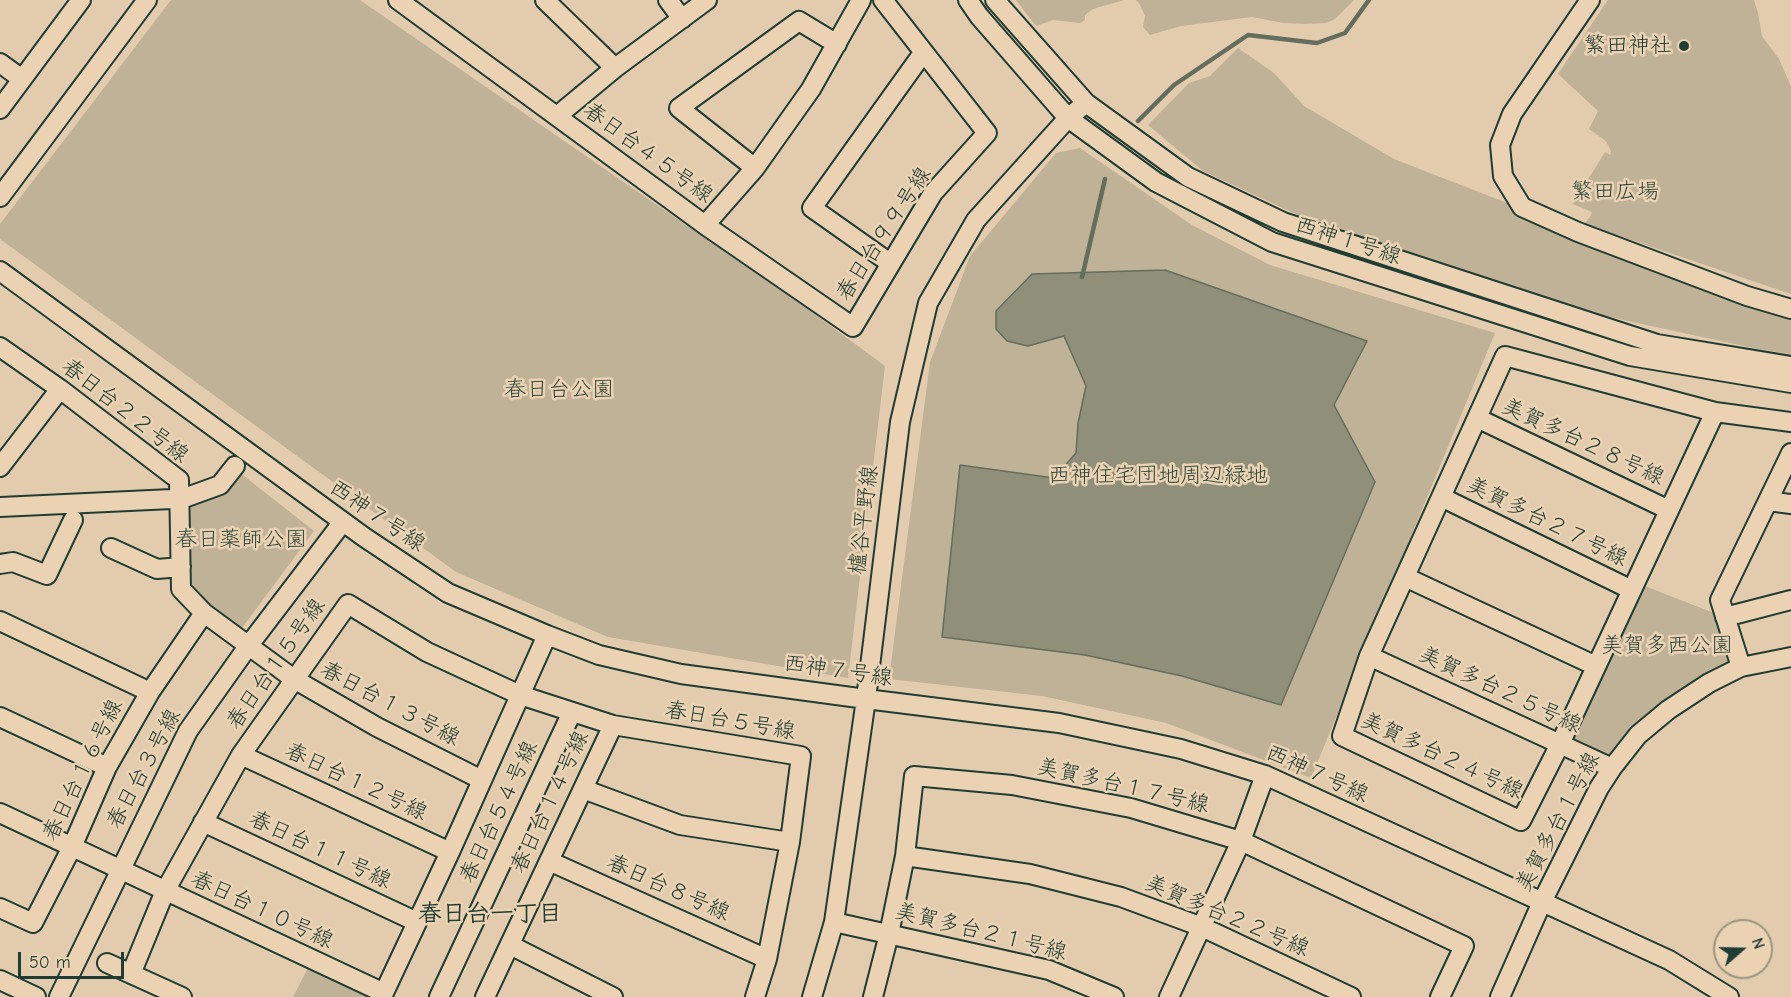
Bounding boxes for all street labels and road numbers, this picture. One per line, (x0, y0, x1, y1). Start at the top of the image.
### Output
street label: 春日台４５号線 (578, 97, 718, 209)
street label: 春日台９９号線 (831, 162, 937, 306)
street label: 西神１号線 (1292, 211, 1404, 271)
street label: 春日台２２号線 (56, 353, 194, 469)
street label: 美賀多台２８号線 (1498, 393, 1668, 491)
street label: 櫨谷平野線 (844, 464, 884, 576)
street label: 美賀多台２７号線 (1462, 472, 1632, 572)
street label: 西神７号線 (324, 474, 430, 558)
street label: 春日台１５号線 (221, 593, 331, 735)
street label: 美賀多台２５号線 (1415, 641, 1585, 739)
street label: 西神７号線 (782, 650, 894, 692)
street label: 春日台１３号線 (316, 656, 464, 752)
street label: 春日台１６号線 (37, 695, 129, 845)
street label: 春日台５号線 (663, 697, 797, 745)
street label: 春日台３号線 (101, 705, 187, 833)
street label: 美賀多台２４号線 (1357, 707, 1527, 805)
street label: 春日台１４号線 (505, 727, 595, 877)
street label: 春日台１２号線 (281, 737, 431, 827)
street label: 春日台５４号線 (454, 737, 544, 887)
street label: 西神７号線 (1261, 740, 1373, 808)
street label: 美賀多台１号線 (1510, 748, 1606, 896)
street label: 美賀多台１７号線 (1034, 753, 1212, 819)
street label: 春日台１１号線 (245, 805, 395, 895)
street label: 春日台８号線 (602, 849, 734, 927)
street label: 春日台１０号線 (187, 865, 337, 955)
street label: 美賀多台２２号線 (1141, 869, 1313, 963)
street label: 美賀多台２１号線 (892, 898, 1070, 966)

